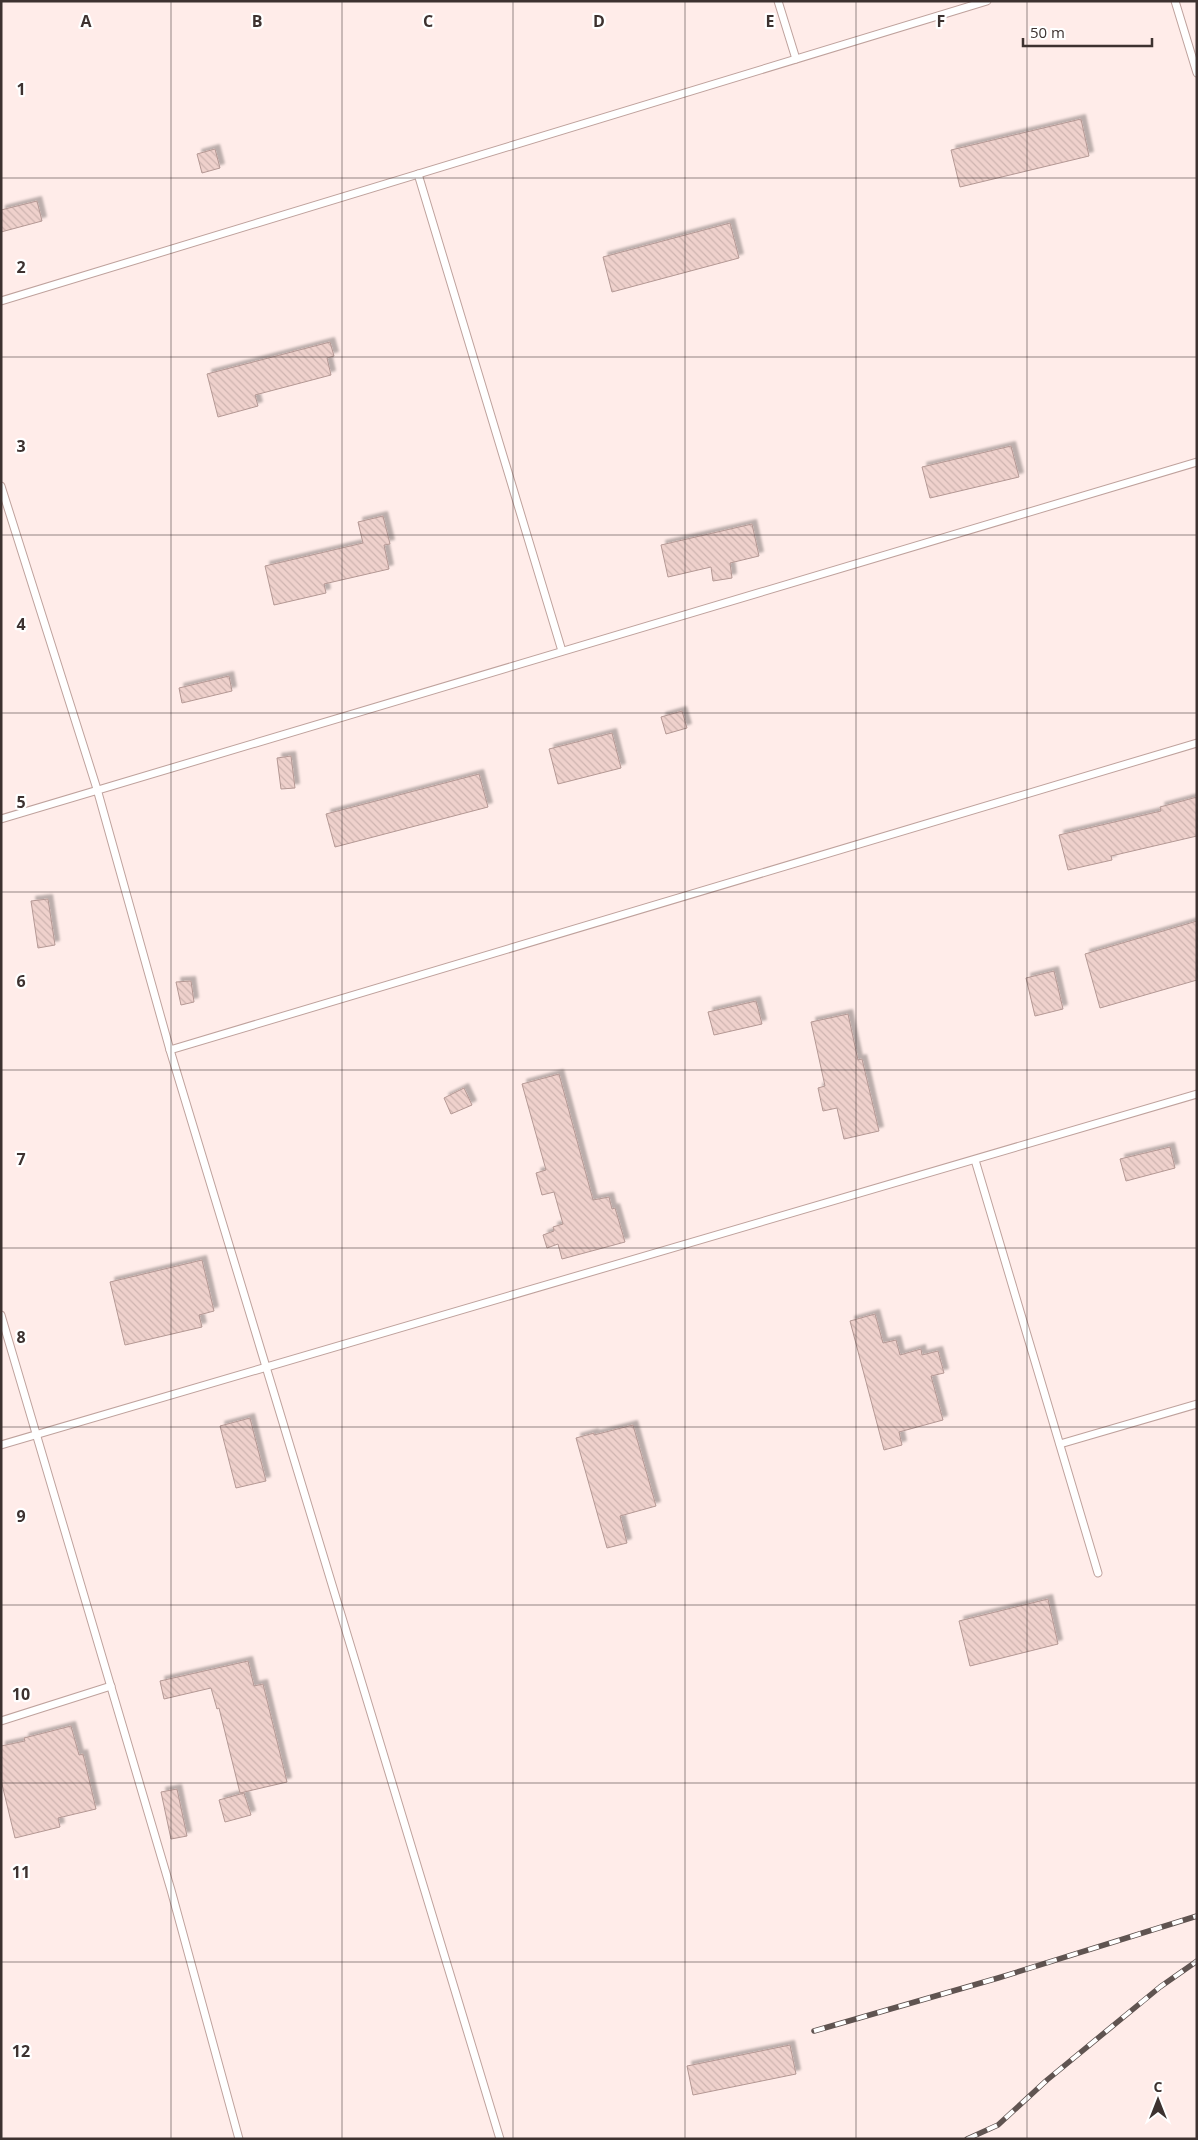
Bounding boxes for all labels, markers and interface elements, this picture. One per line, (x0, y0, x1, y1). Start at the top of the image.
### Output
text: A (80, 10, 92, 32)
text: B (252, 10, 262, 32)
text: C (423, 10, 433, 32)
text: D (593, 10, 605, 32)
text: E (766, 10, 775, 32)
text: F (937, 10, 945, 32)
scale bar (1023, 15, 1152, 47)
text: 50 m (1030, 22, 1065, 42)
text: 1 (16, 78, 26, 100)
text: 2 (16, 256, 26, 278)
text: 3 (16, 435, 26, 457)
text: 4 (16, 613, 26, 635)
text: 5 (16, 791, 26, 813)
text: 6 (16, 970, 26, 992)
text: 7 (16, 1148, 26, 1170)
text: 8 (16, 1326, 26, 1348)
text: 9 (16, 1505, 26, 1527)
text: 10 (12, 1683, 30, 1705)
text: 11 (12, 1861, 30, 1883)
text: 12 (12, 2040, 30, 2062)
north arrow (1133, 2075, 1183, 2125)
text: С (1154, 2077, 1163, 2096)

